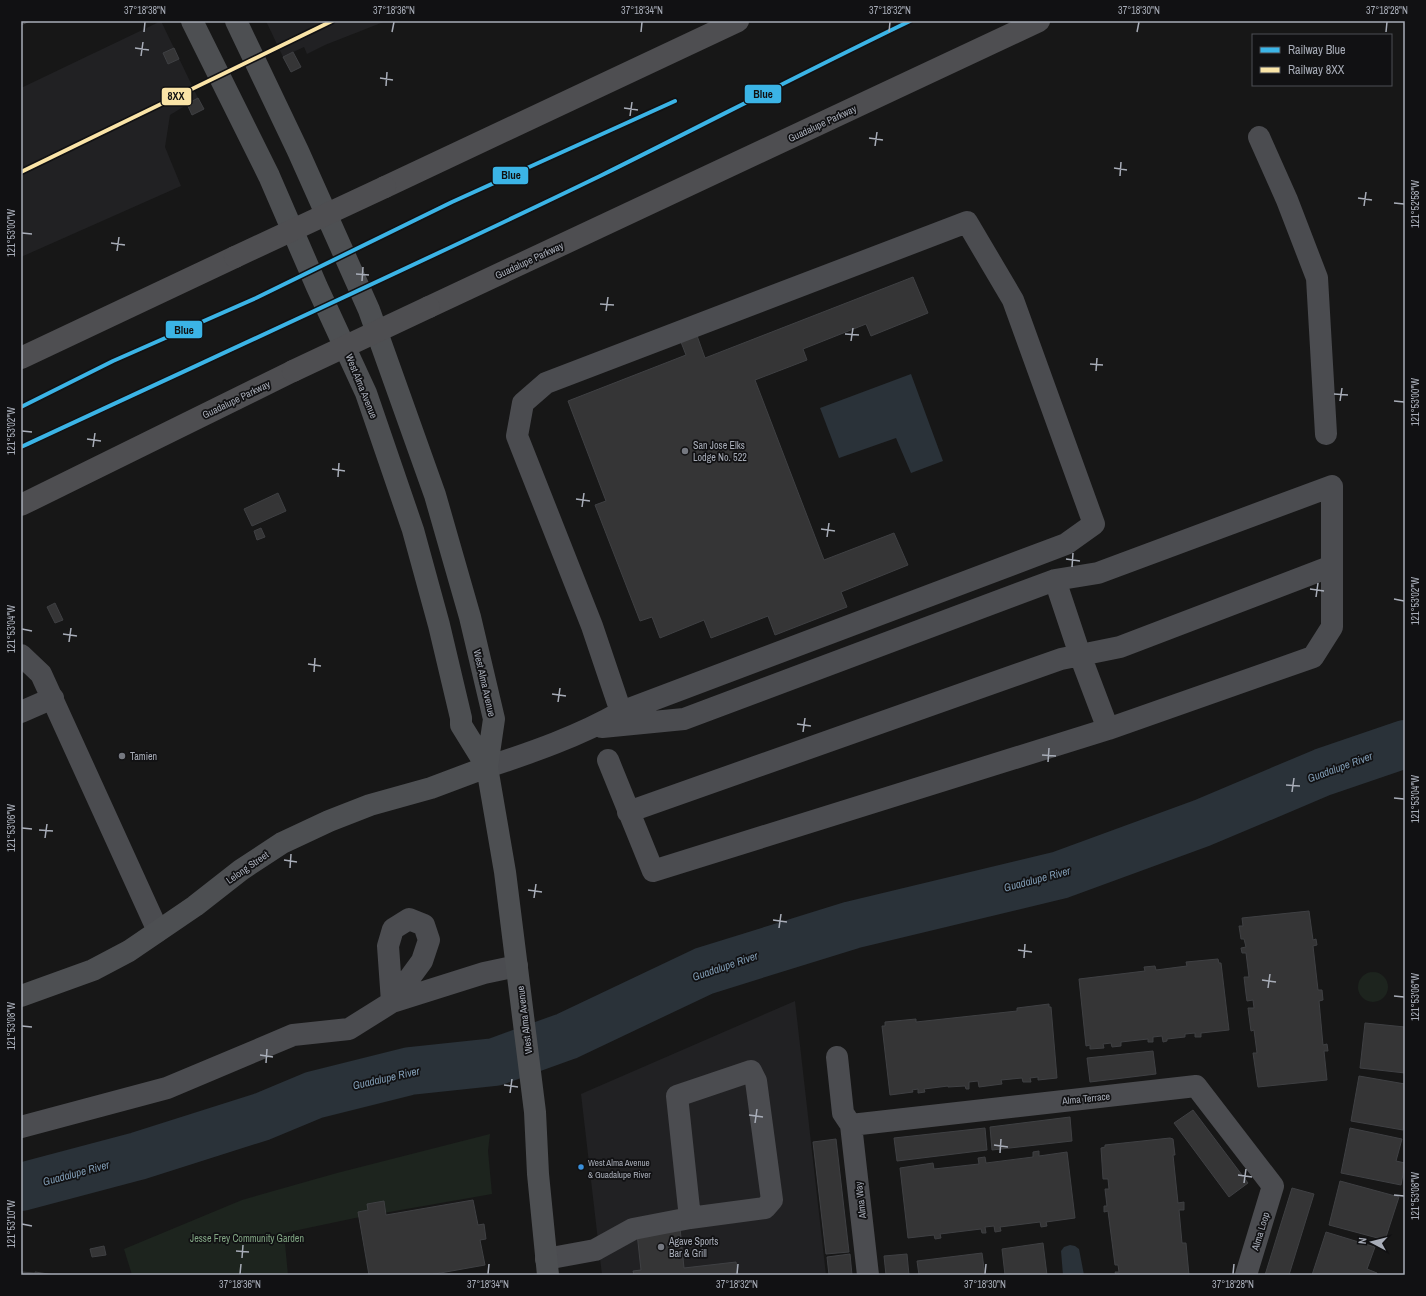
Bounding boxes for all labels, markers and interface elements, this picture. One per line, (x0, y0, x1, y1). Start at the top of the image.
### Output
text: 37°18'38"N (124, 4, 166, 17)
text: 37°18'36"N (373, 4, 415, 17)
text: 37°18'34"N (621, 4, 663, 17)
text: 37°18'32"N (869, 4, 911, 17)
text: 37°18'30"N (1118, 4, 1160, 17)
text: 37°18'28"N (1366, 4, 1408, 17)
legend (1252, 34, 1392, 86)
text: Railway Blue (1288, 42, 1345, 58)
text: Railway 8XX (1288, 62, 1345, 78)
line badge: Blue (744, 84, 782, 104)
line badge: 8XX (161, 87, 192, 106)
text: Blue (753, 87, 773, 101)
text: 8XX (167, 89, 185, 103)
street label: Guadalupe Parkway (786, 102, 859, 145)
line badge: Blue (492, 166, 529, 185)
text: Blue (501, 168, 521, 182)
text: 121°52'58"W (1409, 180, 1422, 228)
text: 121°53'00"W (5, 209, 18, 257)
street label: Guadalupe Parkway (493, 239, 566, 282)
line badge: Blue (165, 320, 203, 339)
text: Blue (174, 323, 194, 337)
street label: West Alma Avenue (343, 352, 381, 421)
street label: Guadalupe Parkway (200, 377, 273, 421)
text: 121°53'00"W (1409, 378, 1422, 426)
text: 121°53'02"W (5, 407, 18, 455)
place label: San Jose Elks Lodge No. 522 (693, 439, 747, 464)
marker: San Jose Elks Lodge No. 522 (680, 446, 690, 456)
text: 121°53'02"W (1409, 577, 1422, 625)
text: 121°53'04"W (5, 605, 18, 653)
street label: West Alma Avenue (470, 648, 499, 718)
water label: Guadalupe River (1306, 748, 1375, 785)
place label: Tamien (130, 750, 157, 763)
marker: Tamien (117, 751, 127, 761)
text: 121°53'04"W (1409, 775, 1422, 823)
text: 121°53'06"W (5, 804, 18, 852)
street label: Lelong Street (224, 848, 272, 887)
water label: Guadalupe River (1002, 863, 1073, 895)
water label: Guadalupe River (690, 948, 760, 984)
text: 121°53'06"W (1409, 973, 1422, 1021)
street label: West Alma Avenue (514, 985, 535, 1055)
text: 121°53'08"W (5, 1002, 18, 1050)
water label: Guadalupe River (351, 1063, 422, 1092)
street label: Alma Terrace (1060, 1089, 1111, 1108)
water label: Guadalupe River (41, 1157, 112, 1189)
place label: West Alma Avenue & Guadalupe River (588, 1157, 651, 1181)
marker: West Alma Avenue & Guadalupe River (576, 1162, 586, 1172)
text: 121°53'08"W (1409, 1172, 1422, 1220)
street label: Alma Way (852, 1180, 869, 1220)
text: 121°53'10"W (5, 1200, 18, 1248)
street label: Alma Loop (1248, 1210, 1273, 1253)
north arrow (1352, 1222, 1392, 1262)
park label: Jesse Frey Community Garden (190, 1232, 304, 1245)
place label: Agave Sports Bar & Grill (668, 1235, 718, 1260)
text: N (1355, 1237, 1369, 1245)
marker: Agave Sports Bar & Grill (656, 1242, 666, 1252)
text: 37°18'36"N (219, 1278, 261, 1291)
text: 37°18'34"N (467, 1278, 509, 1291)
text: 37°18'32"N (716, 1278, 758, 1291)
text: 37°18'30"N (964, 1278, 1006, 1291)
text: 37°18'28"N (1212, 1278, 1254, 1291)

